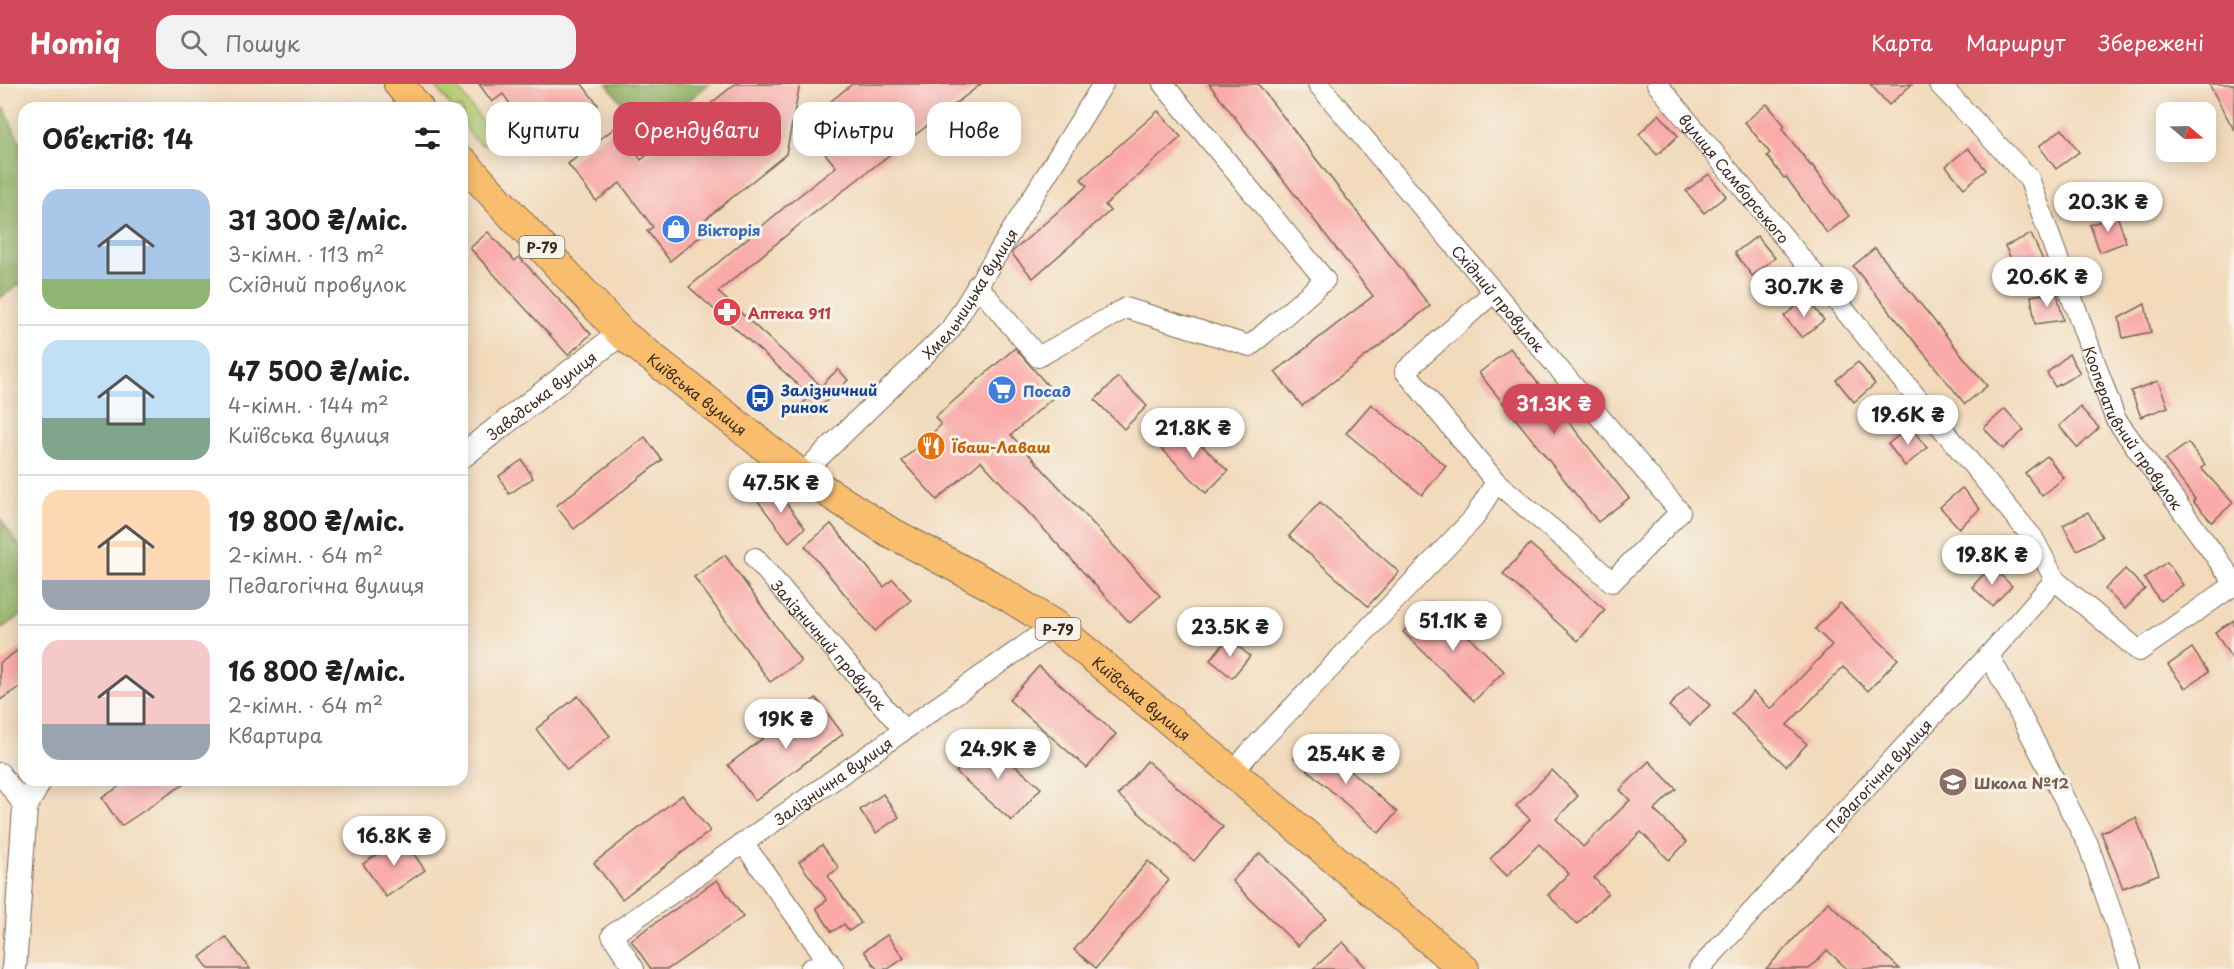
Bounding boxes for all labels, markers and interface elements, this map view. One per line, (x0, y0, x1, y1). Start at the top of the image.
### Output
search box (156, 15, 576, 69)
text: Homiq (30, 21, 120, 64)
icon: search (177, 26, 210, 59)
text: Пошук (225, 26, 300, 59)
text: Карта (1871, 26, 1933, 58)
text: Маршрут (1966, 26, 2065, 58)
text: Збережені (2098, 26, 2204, 58)
chip: Купити (486, 102, 601, 156)
chip: Орендувати (613, 102, 781, 156)
chip: Фільтри (793, 102, 915, 156)
chip: Нове (927, 102, 1021, 156)
north arrow (2156, 102, 2216, 162)
map controls (2156, 102, 2216, 162)
street label: вулиця Самборського (1674, 108, 1796, 248)
text: Об’єктів: 14 (42, 119, 193, 158)
icon: filters (411, 122, 444, 155)
pin: 20.3K ₴ (2053, 182, 2163, 233)
text: 20.3K ₴ (2068, 186, 2148, 216)
text: 31 300 ₴/міс. (228, 200, 408, 239)
icon: home (90, 213, 162, 285)
shop icon: Вікторія (660, 213, 692, 245)
place label: Вікторія (697, 218, 761, 241)
street label: Хмельницька вулиця (916, 223, 1022, 364)
road number: Р-79 (520, 236, 564, 258)
text: 3-кімн. · 113 m² (228, 239, 384, 269)
street label: Східний провулок (1447, 239, 1551, 356)
pin: 20.6K ₴ (1992, 257, 2102, 308)
text: 20.6K ₴ (2006, 261, 2088, 291)
pin: 30.7K ₴ (1749, 267, 1859, 318)
text: Східний провулок (228, 269, 406, 299)
text: 30.7K ₴ (1764, 271, 1844, 301)
pharmacy icon: Аптека 911 (711, 296, 743, 328)
place label: Аптека 911 (748, 301, 831, 324)
street label: Кооперативний провулок (2078, 342, 2189, 514)
street label: Заводська вулиця (481, 345, 601, 445)
street label: Київська вулиця (643, 347, 753, 440)
text: 47 500 ₴/міс. (228, 351, 410, 390)
icon: home (90, 364, 162, 436)
supermarket icon: Посад (986, 374, 1018, 406)
place label: Залізничний ринок (780, 378, 878, 418)
place label: Посад (1023, 379, 1071, 402)
bus stop icon: Залізничний ринок (744, 382, 776, 414)
pin: 31.3K ₴ (1499, 384, 1609, 435)
text: 31.3K ₴ (1516, 388, 1592, 418)
text: 4-кімн. · 144 m² (228, 390, 389, 420)
pin: 19.6K ₴ (1853, 395, 1963, 446)
text: 19.6K ₴ (1871, 399, 1945, 429)
pin: 21.8K ₴ (1138, 408, 1248, 459)
text: 21.8K ₴ (1155, 412, 1231, 442)
text: Київська вулиця (228, 420, 390, 450)
restaurant icon: Їбаш-Лаваш (915, 430, 947, 462)
place label: Їбаш-Лаваш (951, 435, 1051, 458)
pin: 47.5K ₴ (726, 463, 836, 514)
text: 47.5K ₴ (743, 467, 819, 497)
text: 19 800 ₴/міс. (228, 501, 405, 540)
icon: home (90, 514, 162, 586)
pin: 19.8K ₴ (1937, 535, 2047, 586)
text: 19.8K ₴ (1956, 539, 2028, 569)
text: 2-кімн. · 64 m² (228, 540, 383, 570)
text: Педагогічна вулиця (228, 570, 424, 600)
street label: Залізничний провулок (766, 573, 893, 714)
pin: 51.1K ₴ (1398, 601, 1508, 652)
text: 51.1K ₴ (1419, 605, 1487, 635)
pin: 23.5K ₴ (1175, 607, 1285, 658)
text: 23.5K ₴ (1191, 611, 1269, 641)
road number: Р-79 (1036, 618, 1080, 640)
street label: Київська вулиця (1088, 650, 1196, 745)
text: 16 800 ₴/міс. (228, 651, 405, 690)
icon: home (90, 664, 162, 736)
text: 2-кімн. · 64 m² (228, 690, 383, 720)
pin: 19K ₴ (744, 699, 828, 750)
text: 19K ₴ (758, 703, 814, 733)
street label: Педагогічна вулиця (1820, 713, 1937, 837)
text: Квартира (228, 720, 322, 750)
pin: 24.9K ₴ (943, 729, 1053, 780)
street label: Залізнична вулиця (768, 731, 897, 830)
text: 24.9K ₴ (959, 733, 1037, 763)
pin: 25.4K ₴ (1291, 734, 1401, 785)
text: 25.4K ₴ (1307, 738, 1385, 768)
school or university icon: Школа №12 (1937, 766, 1969, 798)
place label: Школа №12 (1974, 771, 2069, 794)
pin: 16.8K ₴ (339, 816, 449, 867)
text: 16.8K ₴ (356, 820, 432, 850)

